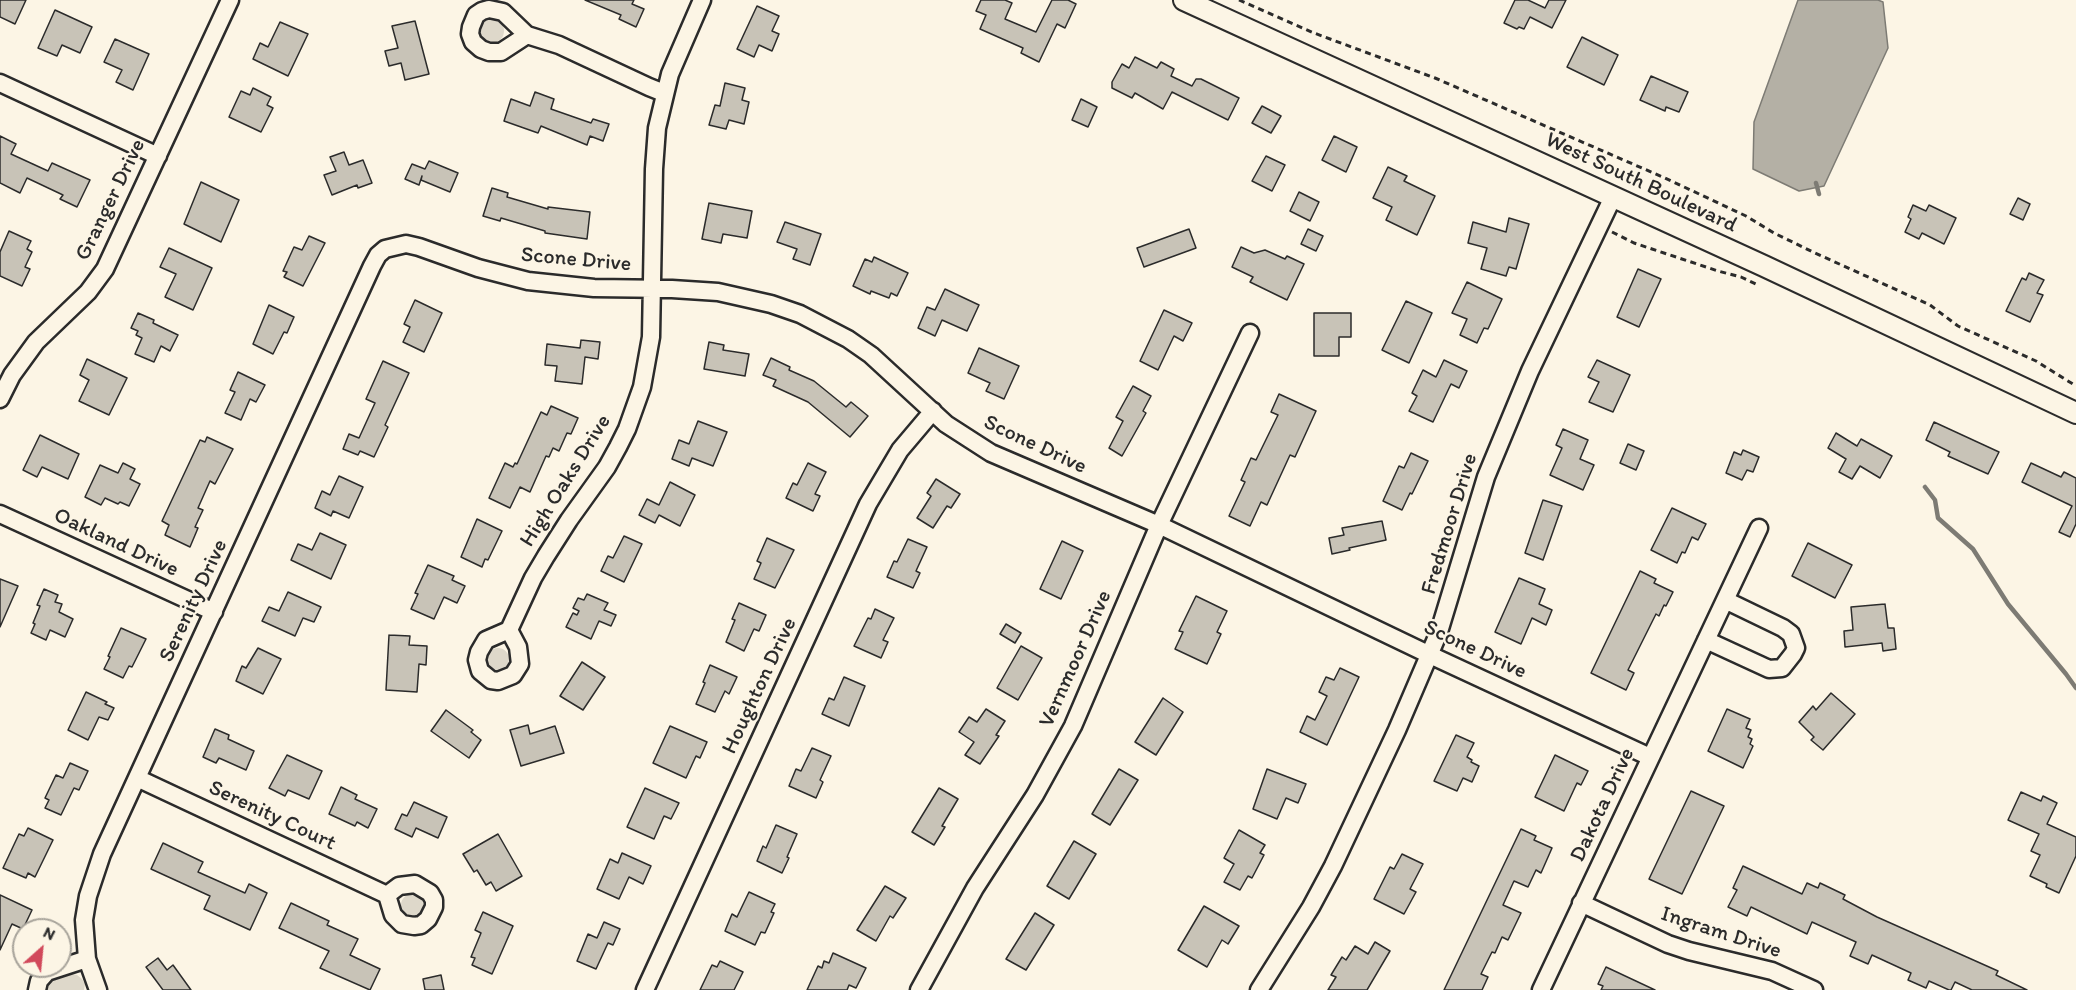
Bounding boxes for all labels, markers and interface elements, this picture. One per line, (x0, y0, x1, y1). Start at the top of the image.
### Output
street label: West South Boulevard (1541, 127, 1741, 239)
street label: Granger Drive (70, 135, 152, 265)
street label: Scone Drive (520, 242, 632, 278)
street label: High Oaks Drive (515, 410, 617, 552)
street label: Scone Drive (979, 410, 1091, 480)
street label: Fredmoor Drive (1416, 450, 1484, 598)
street label: Oakland Drive (49, 503, 183, 583)
street label: Serenity Drive (154, 535, 234, 667)
street label: Vernmoor Drive (1034, 586, 1118, 732)
street label: Houghton Drive (717, 614, 803, 758)
street label: Scone Drive (1419, 615, 1531, 685)
street label: Dakota Drive (1565, 744, 1641, 866)
street label: Serenity Court (204, 775, 340, 857)
street label: Ingram Drive (1657, 901, 1785, 965)
north arrow (12, 918, 72, 978)
text: N (40, 922, 59, 944)

